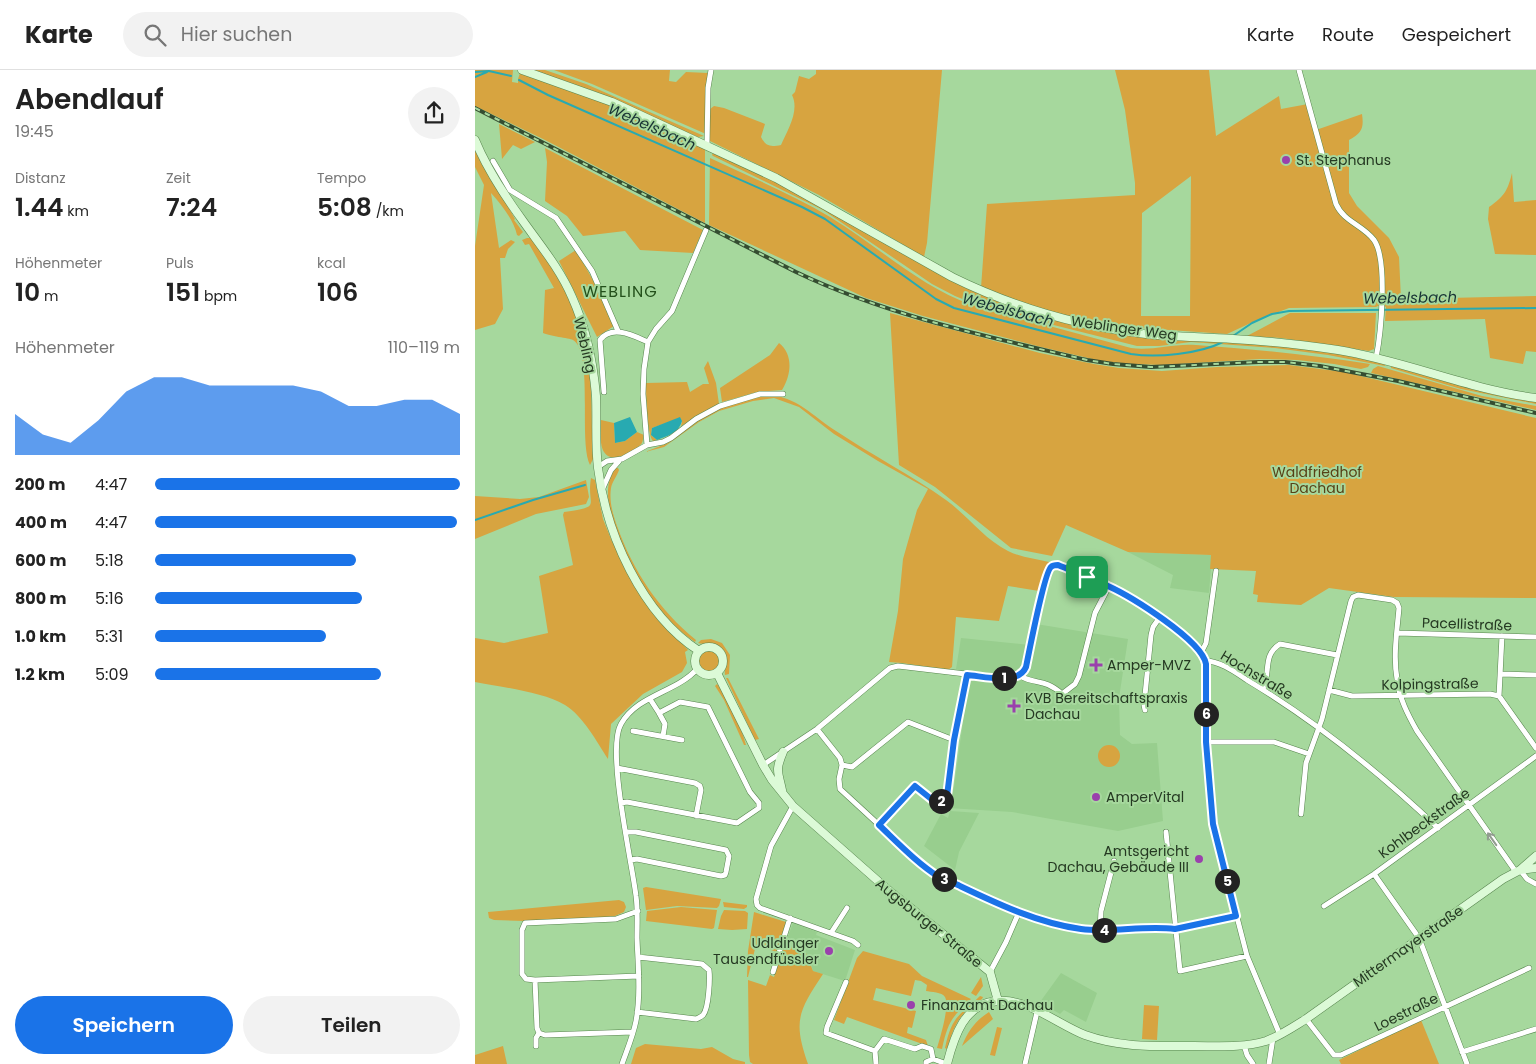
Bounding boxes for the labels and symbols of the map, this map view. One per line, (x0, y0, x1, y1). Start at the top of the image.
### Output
water label: Webelsbach (605, 98, 699, 155)
place label: St. Stephanus (1296, 150, 1391, 170)
marker: St. Stephanus (1280, 154, 1292, 166)
district label: WEBLING (582, 280, 658, 303)
water label: Webelsbach (1363, 286, 1457, 309)
water label: Webelsbach (960, 287, 1056, 332)
street label: Weblinger Weg (1070, 311, 1178, 345)
street label: Webling (569, 315, 601, 375)
park label: Waldfriedhof Dachau (1272, 462, 1362, 498)
pin (1066, 556, 1108, 598)
street label: Pacellistraße (1421, 612, 1513, 636)
street label: Hochstraße (1217, 645, 1297, 705)
place label: Amper-MVZ (1107, 655, 1191, 675)
marker: Amper-MVZ (1089, 658, 1103, 672)
pin: 1 (991, 666, 1017, 690)
street label: Kolpingstraße (1381, 673, 1479, 695)
place label: KVB Bereitschaftspraxis Dachau (1025, 688, 1188, 724)
marker: KVB Bereitschaftspraxis Dachau (1007, 699, 1021, 713)
pin: 6 (1193, 702, 1219, 726)
street label: Kohlbeckstraße (1374, 783, 1474, 863)
place label: AmperVital (1106, 787, 1184, 807)
pin: 2 (929, 788, 953, 814)
marker: AmperVital (1090, 791, 1102, 803)
one-way arrow (1487, 832, 1497, 846)
place label: Amtsgericht Dachau, Gebäude III (1048, 841, 1189, 877)
marker: Amtsgericht Dachau, Gebäude III (1193, 853, 1205, 865)
pin: 3 (931, 866, 957, 892)
pin: 5 (1215, 868, 1239, 894)
street label: Augsburger Straße (871, 874, 987, 973)
street label: Mittermayerstraße (1349, 900, 1467, 992)
pin: 4 (1091, 918, 1117, 942)
place label: Udldinger Tausendfüssler (713, 933, 819, 969)
marker: Udldinger Tausendfüssler (823, 945, 835, 957)
street label: Loestraße (1371, 988, 1442, 1036)
place label: Finanzamt Dachau (921, 995, 1053, 1015)
marker: Finanzamt Dachau (905, 999, 917, 1011)

